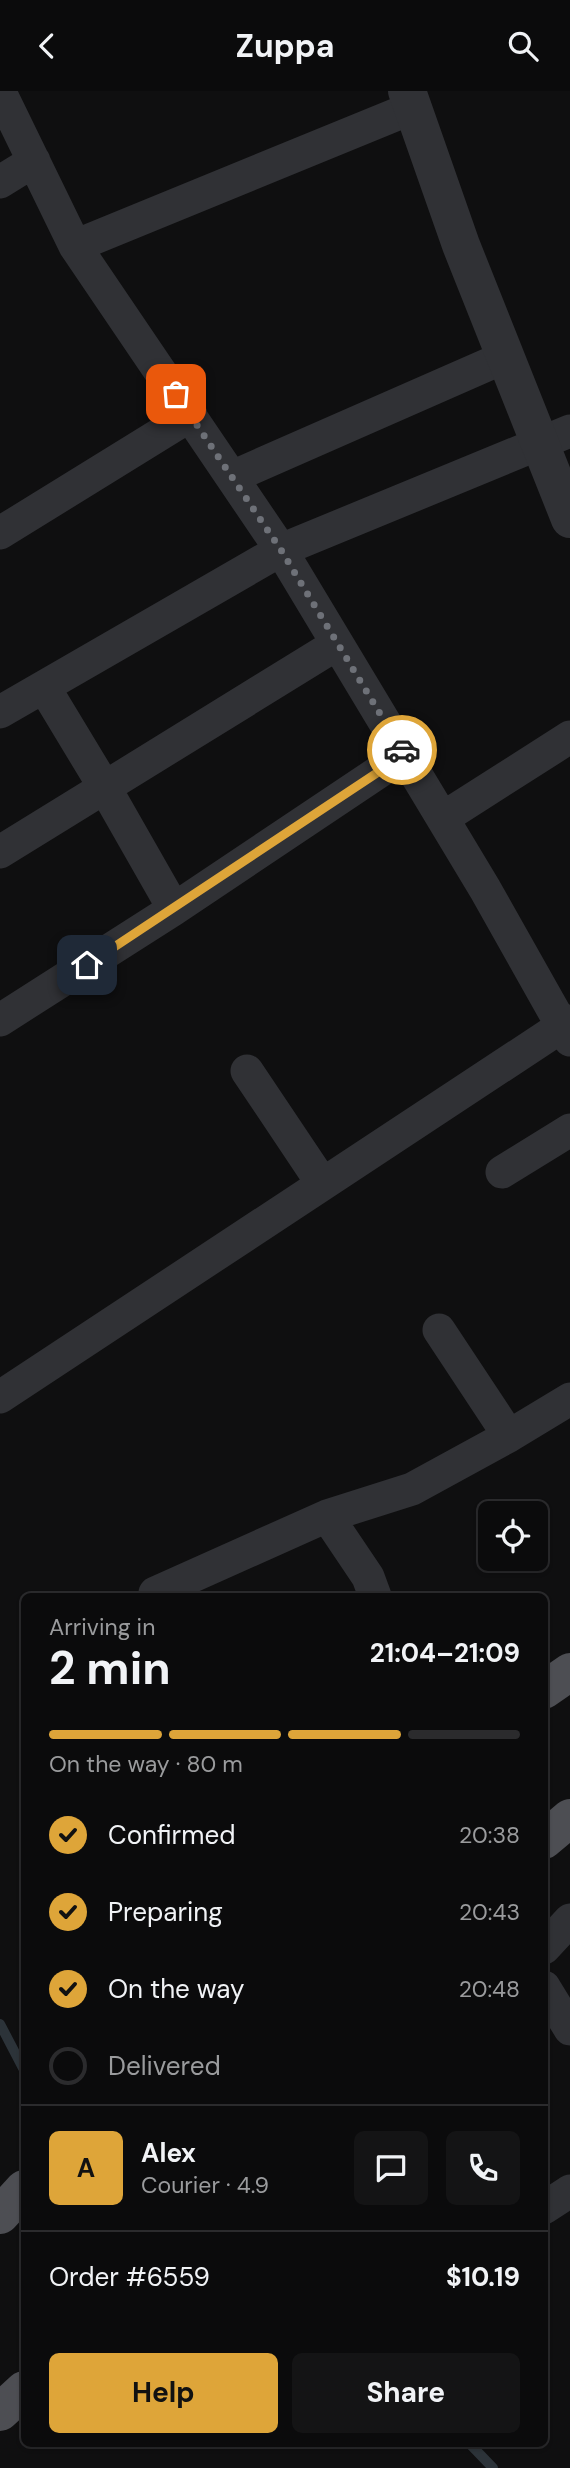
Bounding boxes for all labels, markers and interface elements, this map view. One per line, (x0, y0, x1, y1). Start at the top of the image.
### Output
text: Zuppa (236, 25, 334, 67)
icon: back (28, 27, 66, 65)
icon: search (504, 27, 542, 65)
pin (146, 364, 206, 424)
icon: bag (157, 375, 195, 413)
courier (367, 715, 437, 785)
icon: car (383, 731, 421, 769)
pin (57, 935, 117, 995)
icon: home (68, 946, 106, 984)
map controls (478, 1501, 548, 1571)
button: locate (478, 1501, 548, 1571)
text: Arriving in (49, 1612, 155, 1642)
text: 21:04–21:09 (370, 1636, 520, 1670)
text: 2 min (49, 1638, 171, 1698)
text: On the way · 80 m (49, 1749, 243, 1779)
icon: check (49, 1816, 87, 1854)
text: Confirmed (108, 1818, 235, 1852)
text: 20:38 (459, 1820, 520, 1850)
icon: check (49, 1893, 87, 1931)
text: Preparing (108, 1895, 223, 1929)
text: 20:43 (459, 1897, 520, 1927)
icon: check (49, 1970, 87, 2008)
text: On the way (108, 1972, 244, 2006)
text: 20:48 (459, 1974, 520, 2004)
text: Delivered (108, 2049, 221, 2083)
button: chat (354, 2131, 428, 2205)
button: phone (446, 2131, 520, 2205)
text: Alex (141, 2136, 196, 2170)
text: A (77, 2151, 95, 2185)
text: Courier · 4.9 (141, 2170, 269, 2200)
text: Order #6559 (49, 2260, 210, 2294)
text: $10.19 (446, 2260, 520, 2294)
button: Help (49, 2353, 278, 2433)
button: Share (292, 2353, 520, 2433)

